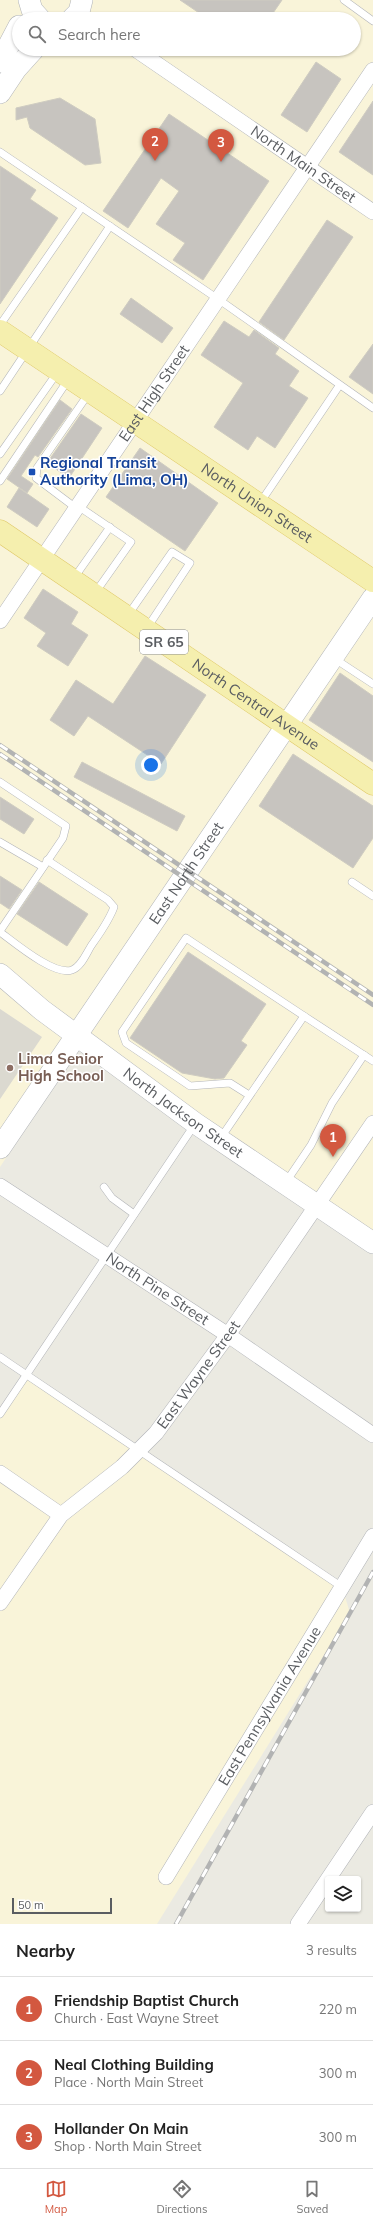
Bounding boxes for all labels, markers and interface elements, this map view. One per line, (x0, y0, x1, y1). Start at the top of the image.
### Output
search box (12, 12, 361, 56)
icon: search (26, 23, 48, 45)
text: Search here (58, 25, 140, 44)
street label: North Main Street (247, 121, 360, 207)
pin: 2 (142, 128, 168, 161)
pin: 3 (208, 129, 234, 162)
street label: East High Street (114, 341, 193, 445)
place label: Regional Transit Authority (Lima, OH) (40, 453, 189, 489)
street label: North Union Street (198, 459, 316, 547)
marker: Regional Transit Authority (Lima, OH) (27, 467, 37, 477)
road number: SR 65 (140, 630, 188, 654)
street label: North Central Avenue (189, 654, 323, 754)
your location (141, 755, 161, 775)
street label: East North Street (145, 818, 227, 928)
place label: Lima Senior High School (18, 1049, 104, 1085)
marker: Lima Senior High School (5, 1063, 15, 1073)
street label: North Jackson Street (120, 1063, 247, 1162)
pin: 1 (320, 1124, 346, 1157)
street label: North Pine Street (102, 1248, 213, 1329)
street label: East Wayne Street (152, 1317, 244, 1432)
street label: East Pennsylvania Avenue (214, 1623, 325, 1789)
map controls (325, 1876, 361, 1912)
button: layers (325, 1876, 361, 1912)
scale bar (12, 1896, 112, 1915)
text: 50 m (18, 1898, 44, 1912)
text: Nearby (16, 1940, 75, 1961)
text: 3 results (306, 1942, 357, 1958)
text: Friendship Baptist Church (54, 1991, 239, 2010)
text: 1 (25, 2001, 33, 2017)
text: 220 m (319, 2001, 357, 2017)
text: Church · East Wayne Street (54, 2010, 219, 2026)
text: Neal Clothing Building (54, 2055, 214, 2074)
text: 2 (25, 2065, 33, 2081)
text: 300 m (319, 2065, 357, 2081)
text: Place · North Main Street (54, 2074, 203, 2090)
text: Hollander On Main (54, 2119, 188, 2138)
text: 3 (25, 2129, 33, 2145)
text: 300 m (319, 2129, 357, 2145)
text: Shop · North Main Street (54, 2138, 202, 2154)
tab: Map (45, 2178, 67, 2216)
tab: Directions (157, 2178, 207, 2216)
tab: Saved (297, 2178, 328, 2216)

